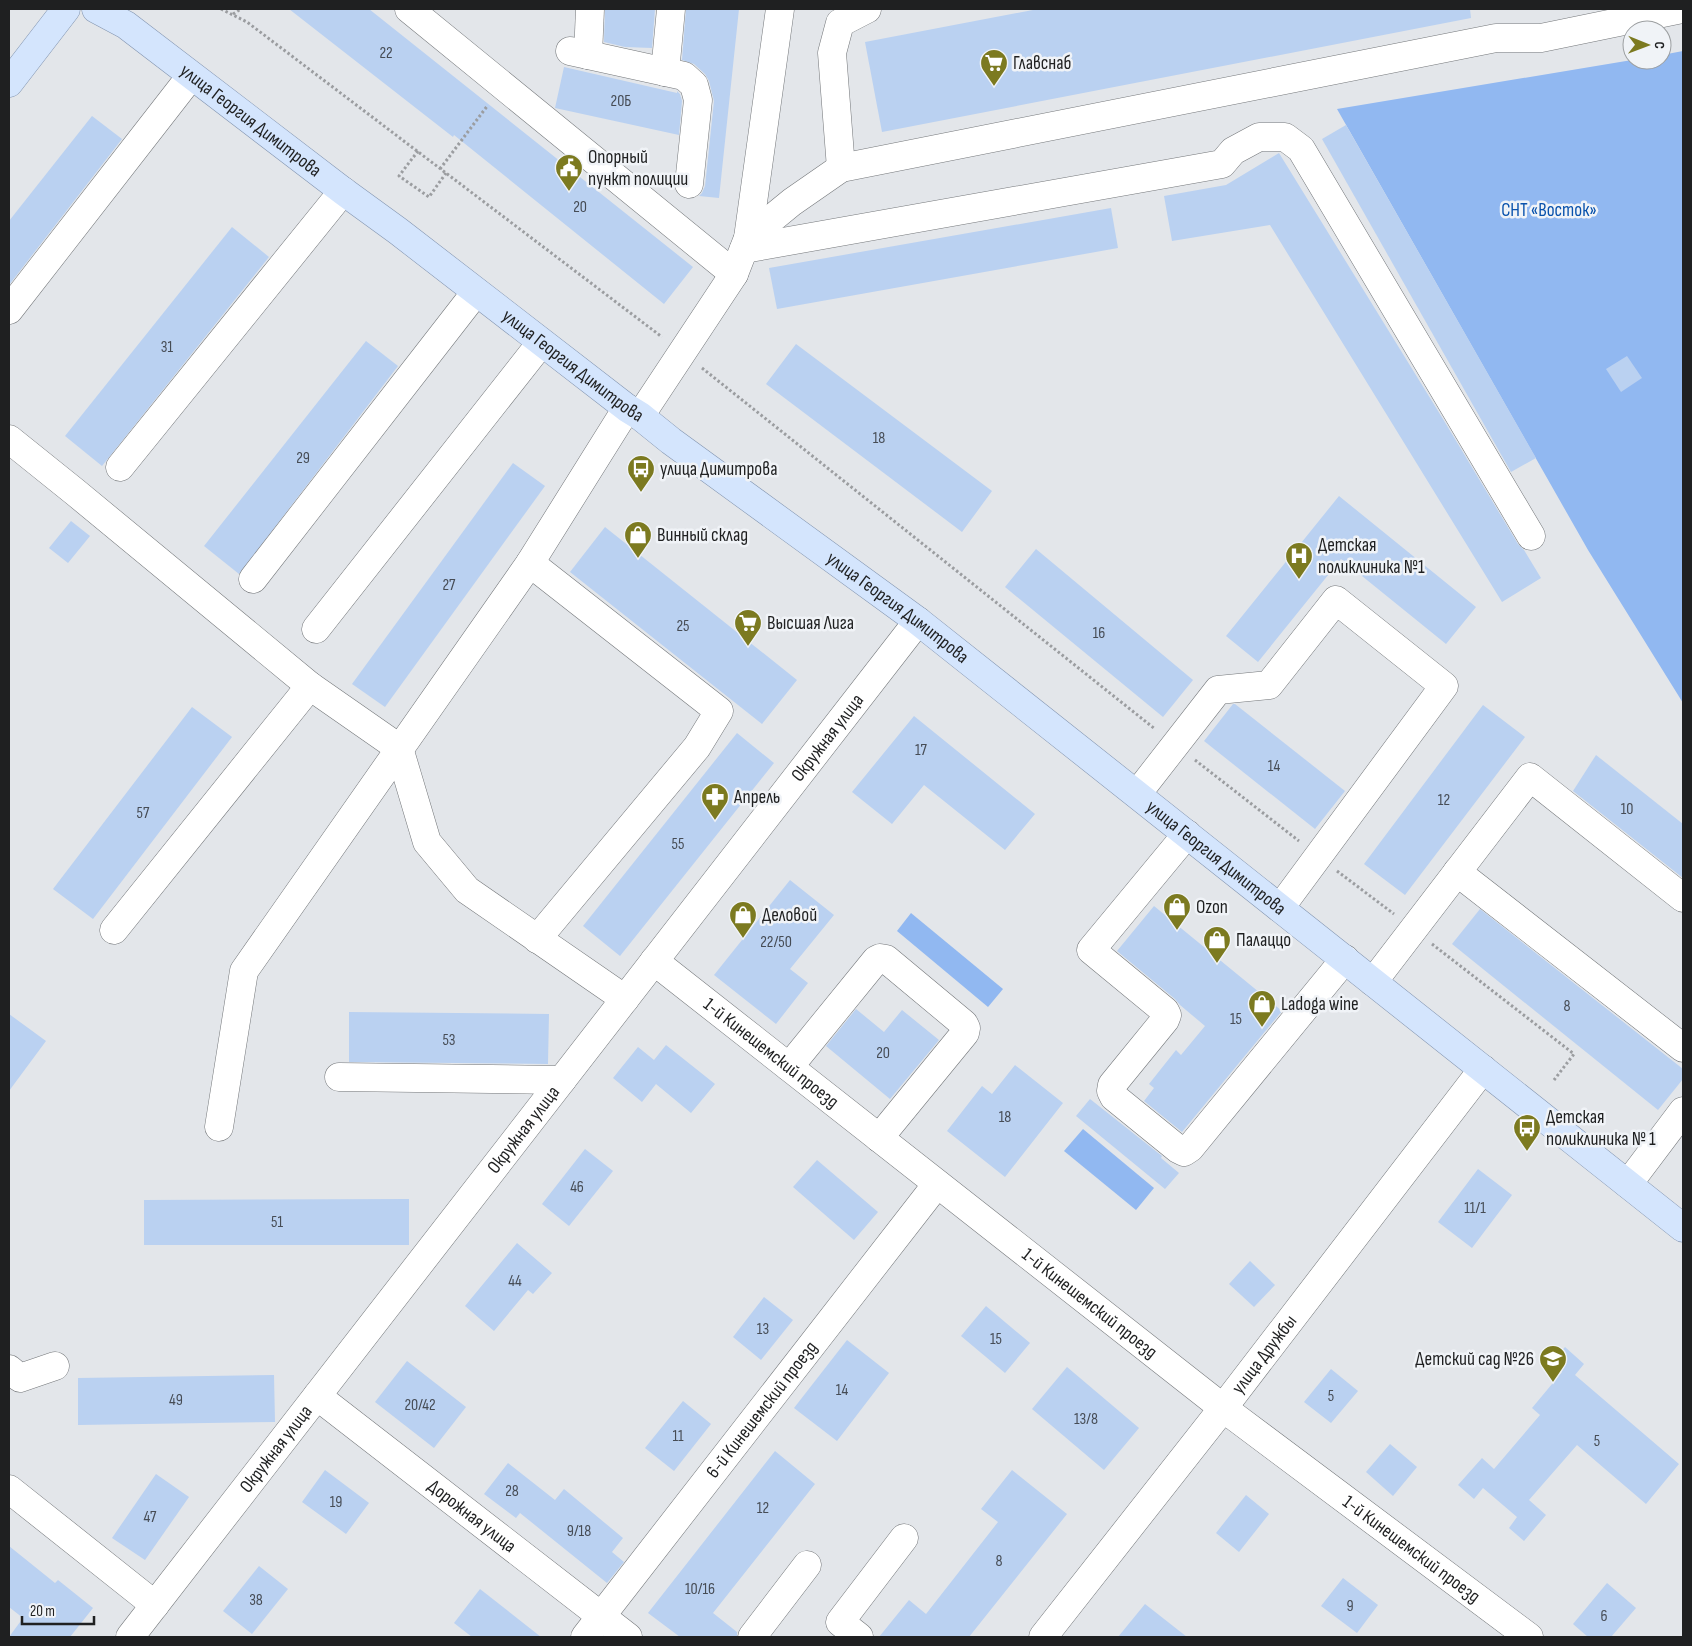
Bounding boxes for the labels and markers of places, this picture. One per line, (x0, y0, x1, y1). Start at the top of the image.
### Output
supermarket icon: Главснаб (979, 48, 1009, 87)
place label: Главснаб (1013, 52, 1071, 75)
place label: Опорный пункт полиции (588, 146, 688, 191)
public building icon: Опорный пункт полиции (554, 153, 584, 192)
bus stop icon: улица Димитрова (626, 454, 656, 493)
place label: улица Димитрова (660, 458, 777, 481)
shop icon: Винный склад (623, 520, 653, 559)
place label: Винный склад (657, 524, 748, 547)
place label: Детская поликлиника №1 (1318, 534, 1425, 579)
hospital icon: Детская поликлиника №1 (1284, 541, 1314, 580)
supermarket icon: Высшая Лига (733, 608, 763, 647)
place label: Высшая Лига (767, 612, 854, 635)
pharmacy icon: Апрель (700, 782, 730, 821)
place label: Апрель (733, 786, 780, 809)
shop icon: Ozon (1162, 892, 1192, 931)
place label: Ozon (1196, 896, 1228, 919)
shop icon: Деловой (728, 900, 758, 939)
place label: Деловой (762, 904, 817, 927)
shop icon: Палаццо (1202, 925, 1232, 964)
place label: Палаццо (1236, 929, 1291, 952)
shop icon: Ladoga wine (1247, 989, 1277, 1028)
place label: Ladoga wine (1281, 993, 1359, 1016)
place label: Детская поликлиника № 1 (1546, 1106, 1656, 1151)
bus stop icon: Детская поликлиника № 1 (1512, 1113, 1542, 1152)
school or university icon: Детский сад №26 (1538, 1344, 1568, 1383)
place label: Детский сад №26 (1415, 1348, 1534, 1371)

